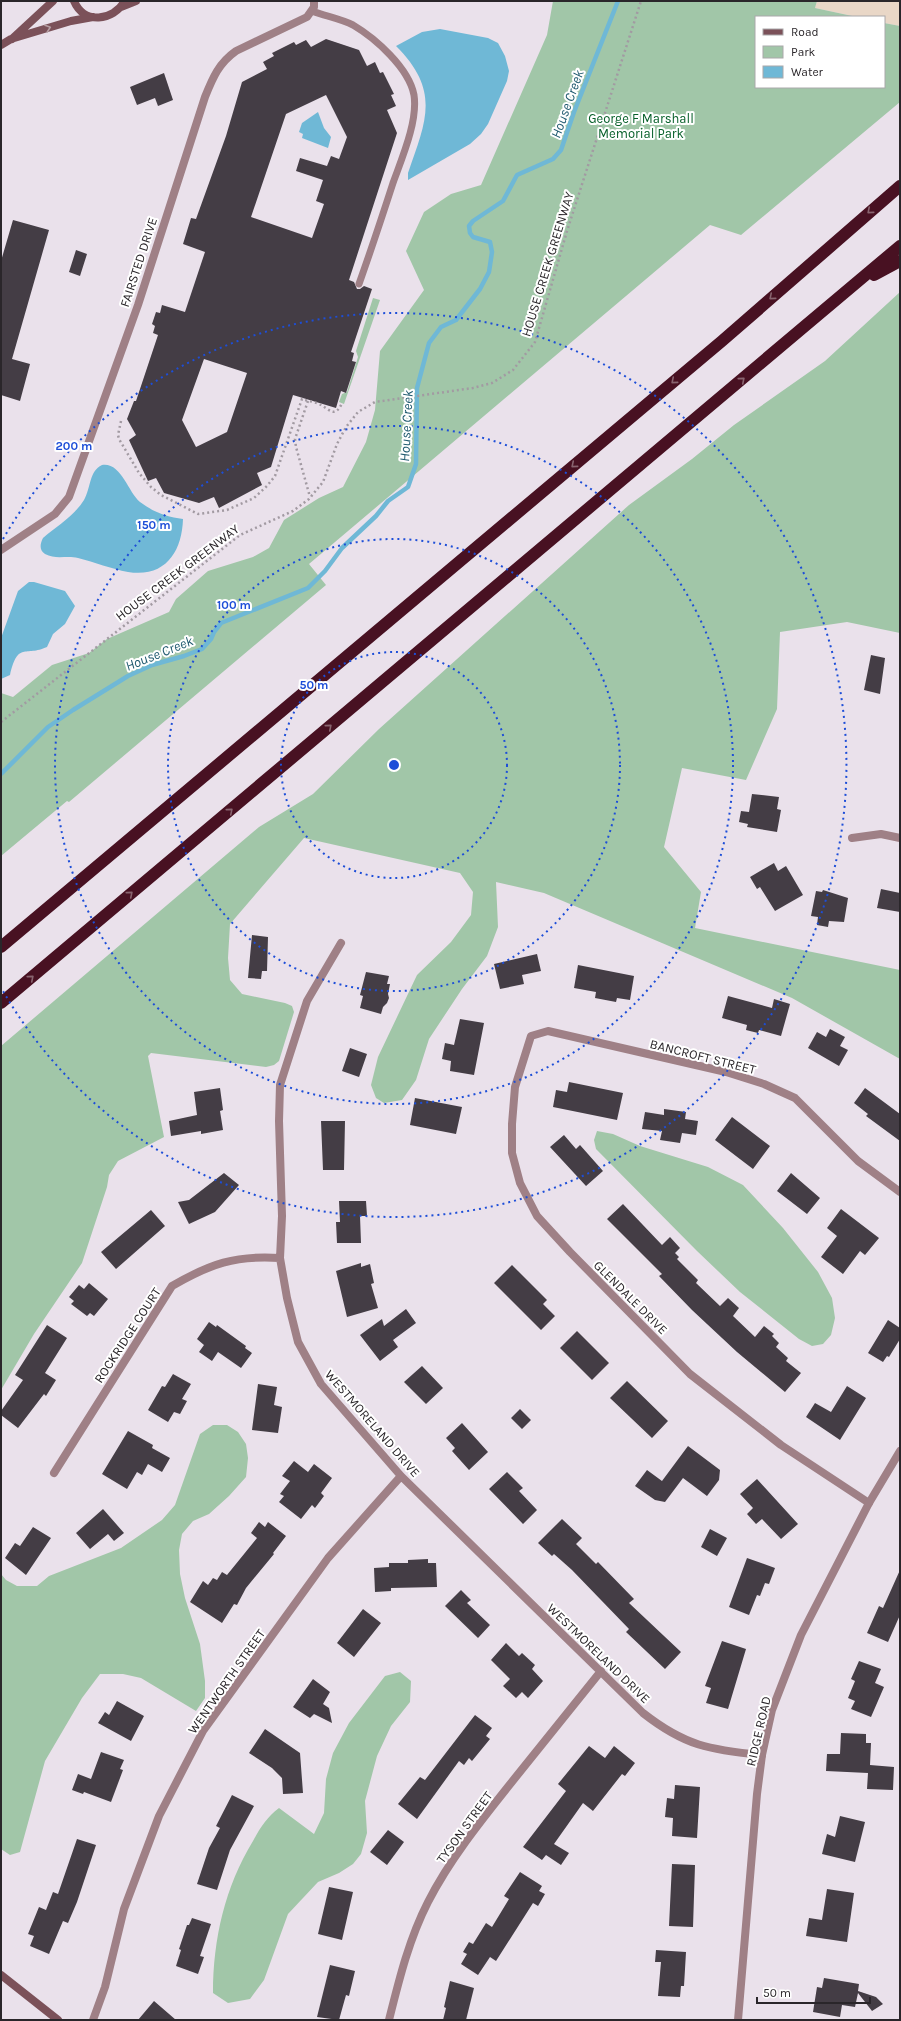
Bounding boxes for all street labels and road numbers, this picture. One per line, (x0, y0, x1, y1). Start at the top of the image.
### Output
street label: HOUSE CREEK GREENWAY (518, 190, 577, 338)
street label: FAIRSTED DRIVE (117, 215, 160, 309)
street label: HOUSE CREEK GREENWAY (113, 521, 242, 624)
street label: BANCROFT STREET (648, 1036, 758, 1077)
street label: GLENDALE DRIVE (591, 1257, 671, 1337)
street label: ROCKRIDGE COURT (91, 1284, 164, 1386)
street label: WESTMORELAND DRIVE (322, 1367, 423, 1480)
street label: WESTMORELAND DRIVE (544, 1600, 653, 1706)
street label: WENTWORTH STREET (185, 1626, 268, 1736)
street label: RIDGE ROAD (743, 1695, 774, 1768)
street label: TYSON STREET (433, 1788, 496, 1866)

